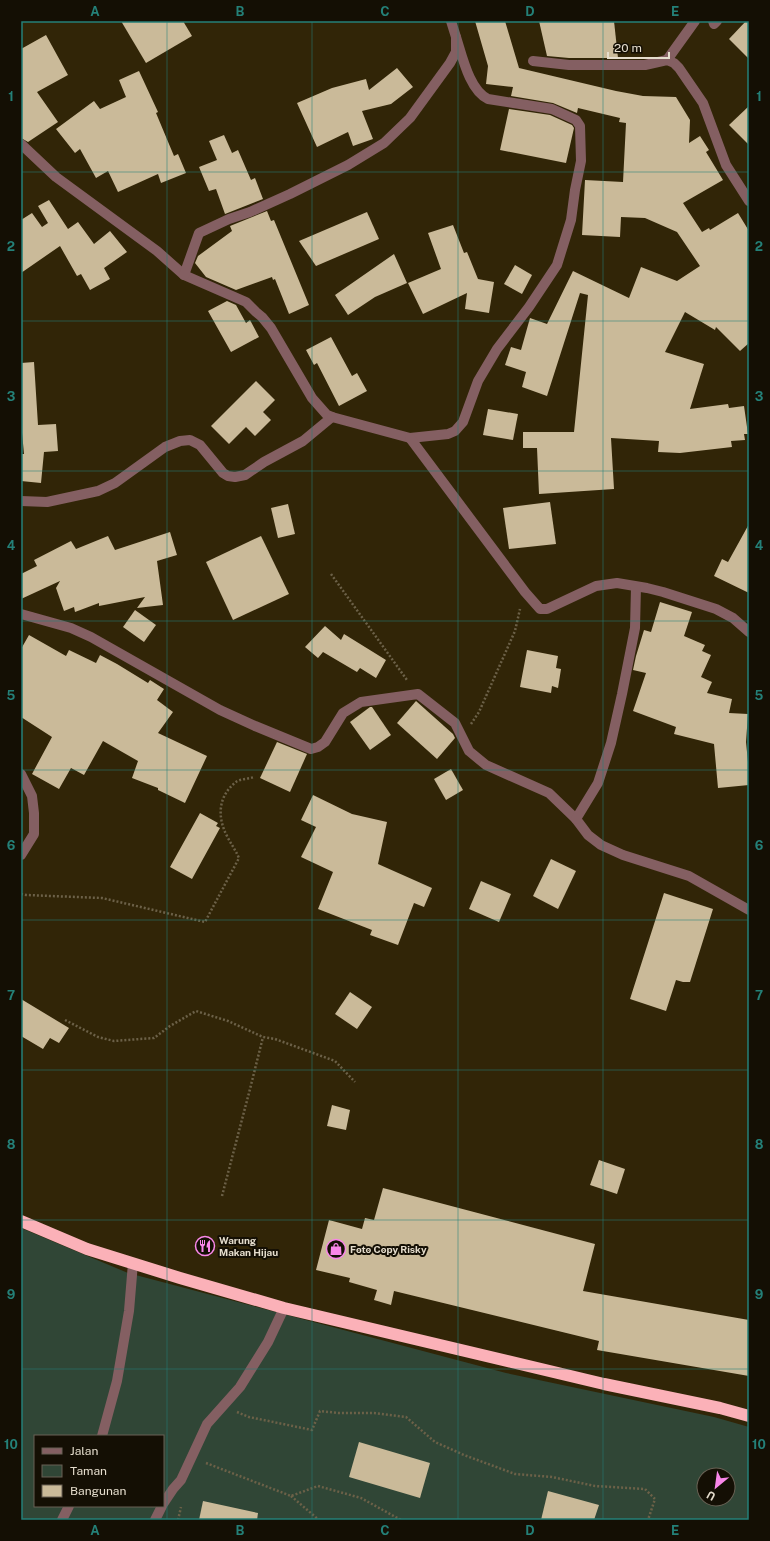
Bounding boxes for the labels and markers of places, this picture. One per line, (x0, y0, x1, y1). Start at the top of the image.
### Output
place label: Warung Makan Hijau (219, 1234, 278, 1258)
restaurant icon: Warung Makan Hijau (194, 1235, 216, 1257)
shop icon: Foto Copy Risky (325, 1238, 347, 1260)
place label: Foto Copy Risky (350, 1243, 427, 1255)

